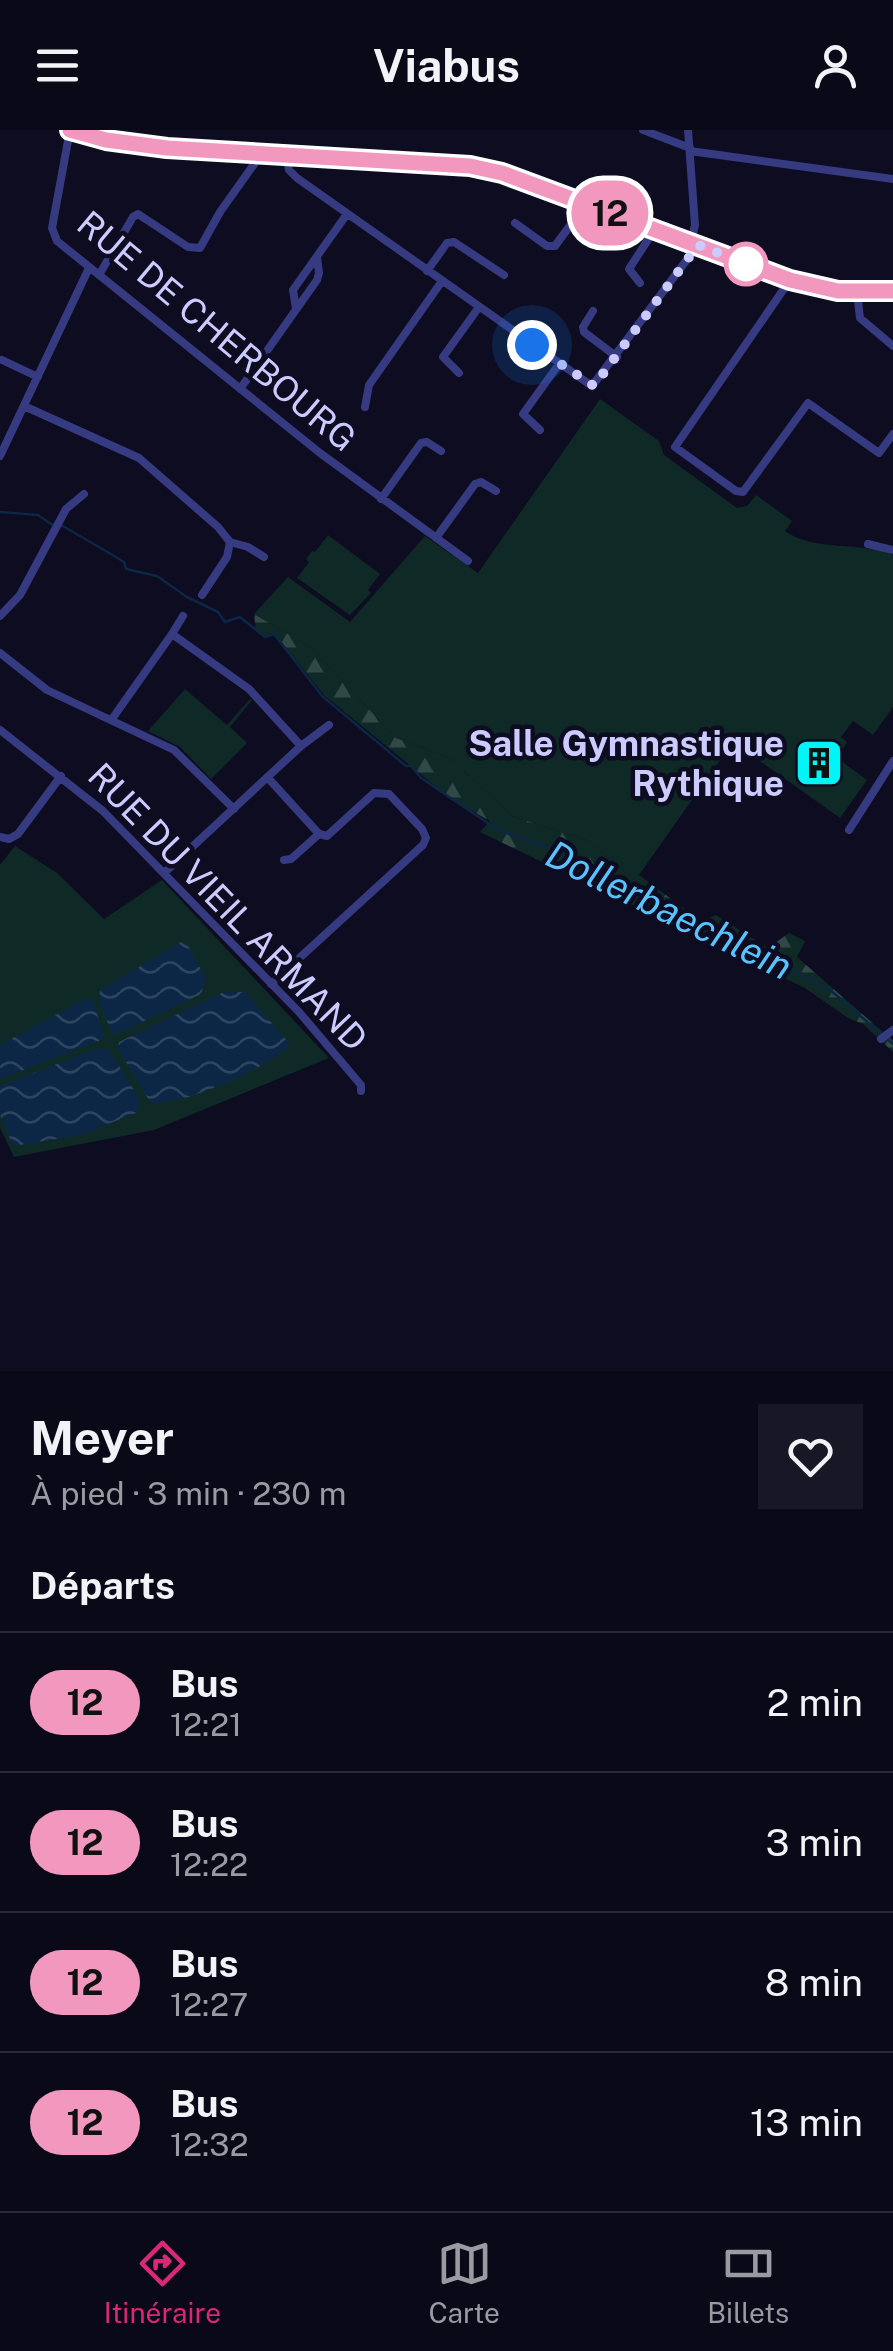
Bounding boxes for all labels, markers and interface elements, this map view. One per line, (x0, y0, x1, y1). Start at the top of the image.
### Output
icon: menu (30, 38, 85, 93)
icon: person (808, 38, 863, 93)
text: Viabus (373, 39, 520, 92)
line badge: 12 (565, 181, 655, 246)
text: 12 (591, 193, 629, 234)
street label: RUE DE CHERBOURG (69, 203, 365, 459)
unlabelled marker (725, 243, 767, 285)
your location (507, 320, 557, 370)
place label: Salle Gymnastique Rythique (468, 723, 784, 804)
building icon: Salle Gymnastique Rythique (793, 737, 845, 789)
street label: RUE DU VIEIL ARMAND (80, 755, 376, 1059)
water label: Dollerbaechlein (539, 831, 799, 989)
button: heart (758, 1404, 863, 1509)
text: Meyer (30, 1409, 174, 1466)
text: À pied · 3 min · 230 m (30, 1475, 346, 1512)
text: Départs (30, 1563, 175, 1608)
text: Bus (170, 1661, 239, 1706)
text: 2 min (767, 1680, 863, 1725)
text: 12 (66, 1682, 104, 1723)
text: 12:21 (170, 1706, 242, 1743)
text: Bus (170, 1801, 239, 1846)
text: 3 min (765, 1820, 863, 1865)
text: 12 (66, 1822, 104, 1863)
text: 12:22 (170, 1846, 248, 1883)
text: Bus (170, 1941, 239, 1986)
text: 8 min (765, 1960, 863, 2005)
text: 12 (66, 1962, 104, 2003)
text: 12:27 (170, 1986, 248, 2023)
text: Bus (170, 2081, 239, 2126)
text: 13 min (750, 2100, 863, 2145)
text: 12 (66, 2102, 104, 2143)
text: 12:32 (170, 2126, 249, 2163)
tab: Itinéraire (104, 2236, 221, 2329)
tab: Carte (428, 2236, 500, 2329)
tab: Billets (707, 2236, 789, 2329)

